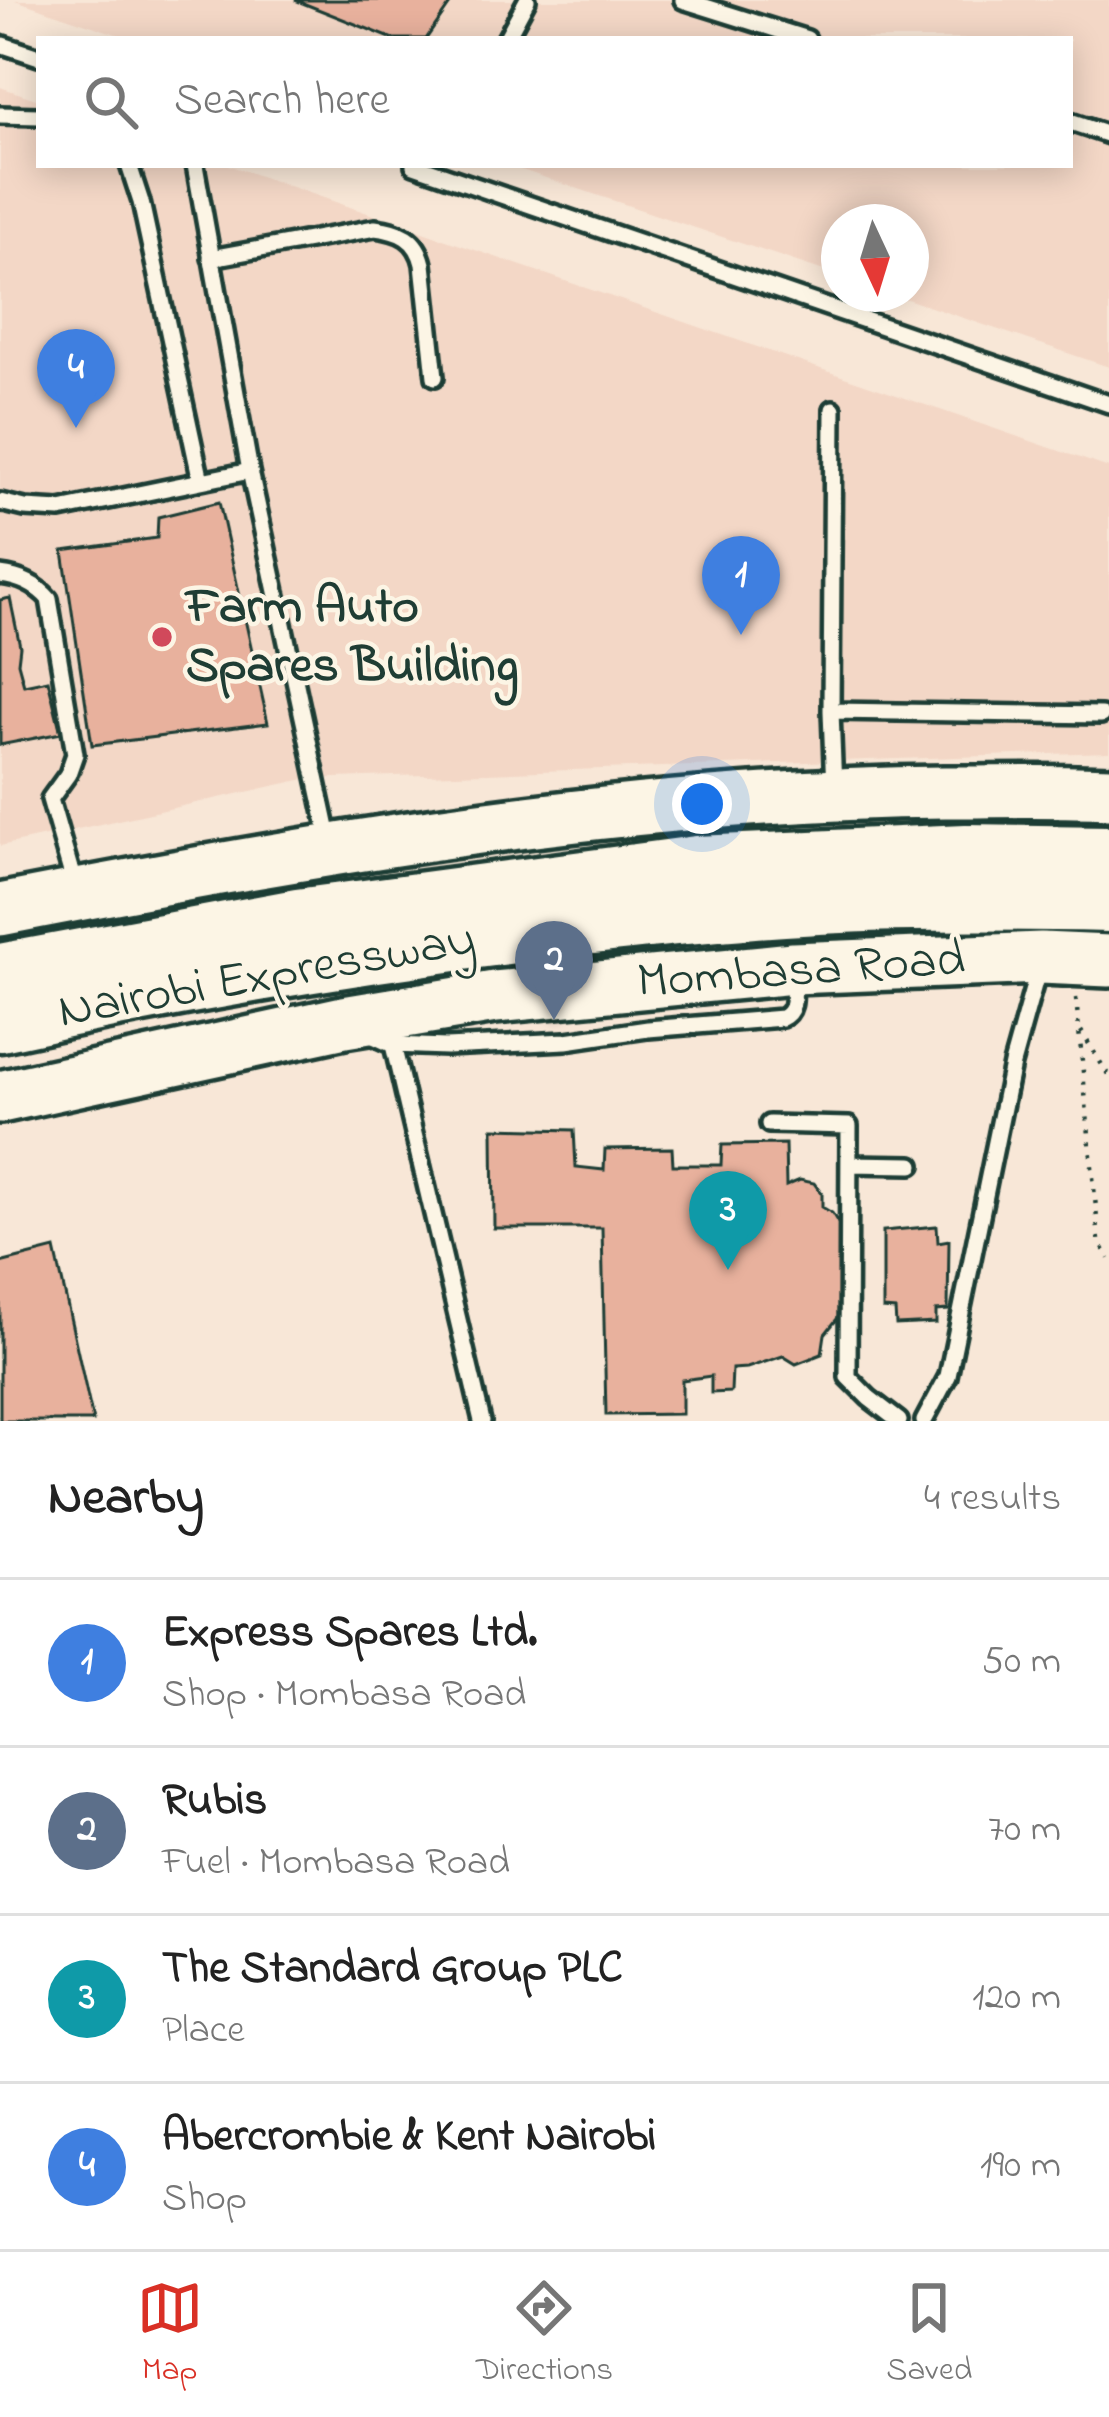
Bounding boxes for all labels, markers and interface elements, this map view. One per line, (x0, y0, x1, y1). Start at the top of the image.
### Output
search box (36, 36, 1073, 168)
icon: search (78, 69, 144, 135)
text: Search here (174, 69, 390, 135)
north arrow (821, 204, 929, 312)
pin: 4 (37, 329, 115, 428)
pin: 1 (702, 536, 780, 635)
place label: Farm Auto Spares Building (184, 571, 518, 706)
marker: Farm Auto Spares Building (149, 624, 175, 650)
your location (672, 774, 732, 834)
street label: Nairobi Expressway (53, 903, 481, 1051)
pin: 2 (515, 921, 593, 1020)
street label: Mombasa Road (634, 923, 968, 1021)
pin: 3 (689, 1171, 767, 1270)
text: Nearby (48, 1462, 204, 1537)
text: 4 results (924, 1471, 1061, 1528)
text: Express Spares Ltd. (162, 1601, 537, 1667)
text: 1 (81, 1634, 93, 1691)
text: 50 m (982, 1634, 1061, 1691)
text: Shop · Mombasa Road (162, 1667, 526, 1724)
text: Rubis (162, 1769, 267, 1835)
text: 2 (77, 1802, 97, 1859)
text: 70 m (988, 1802, 1061, 1859)
text: Fuel · Mombasa Road (162, 1835, 510, 1892)
text: The Standard Group PLC (162, 1937, 623, 2003)
text: 3 (79, 1970, 95, 2027)
text: 120 m (972, 1970, 1061, 2027)
text: Place (162, 2003, 245, 2060)
text: Abercrombie & Kent Nairobi (162, 2105, 656, 2171)
text: 4 (79, 2138, 95, 2195)
text: 190 m (980, 2138, 1061, 2195)
text: Shop (162, 2171, 247, 2228)
tab: Map (137, 2275, 203, 2395)
tab: Directions (476, 2275, 613, 2395)
tab: Saved (886, 2275, 972, 2395)

